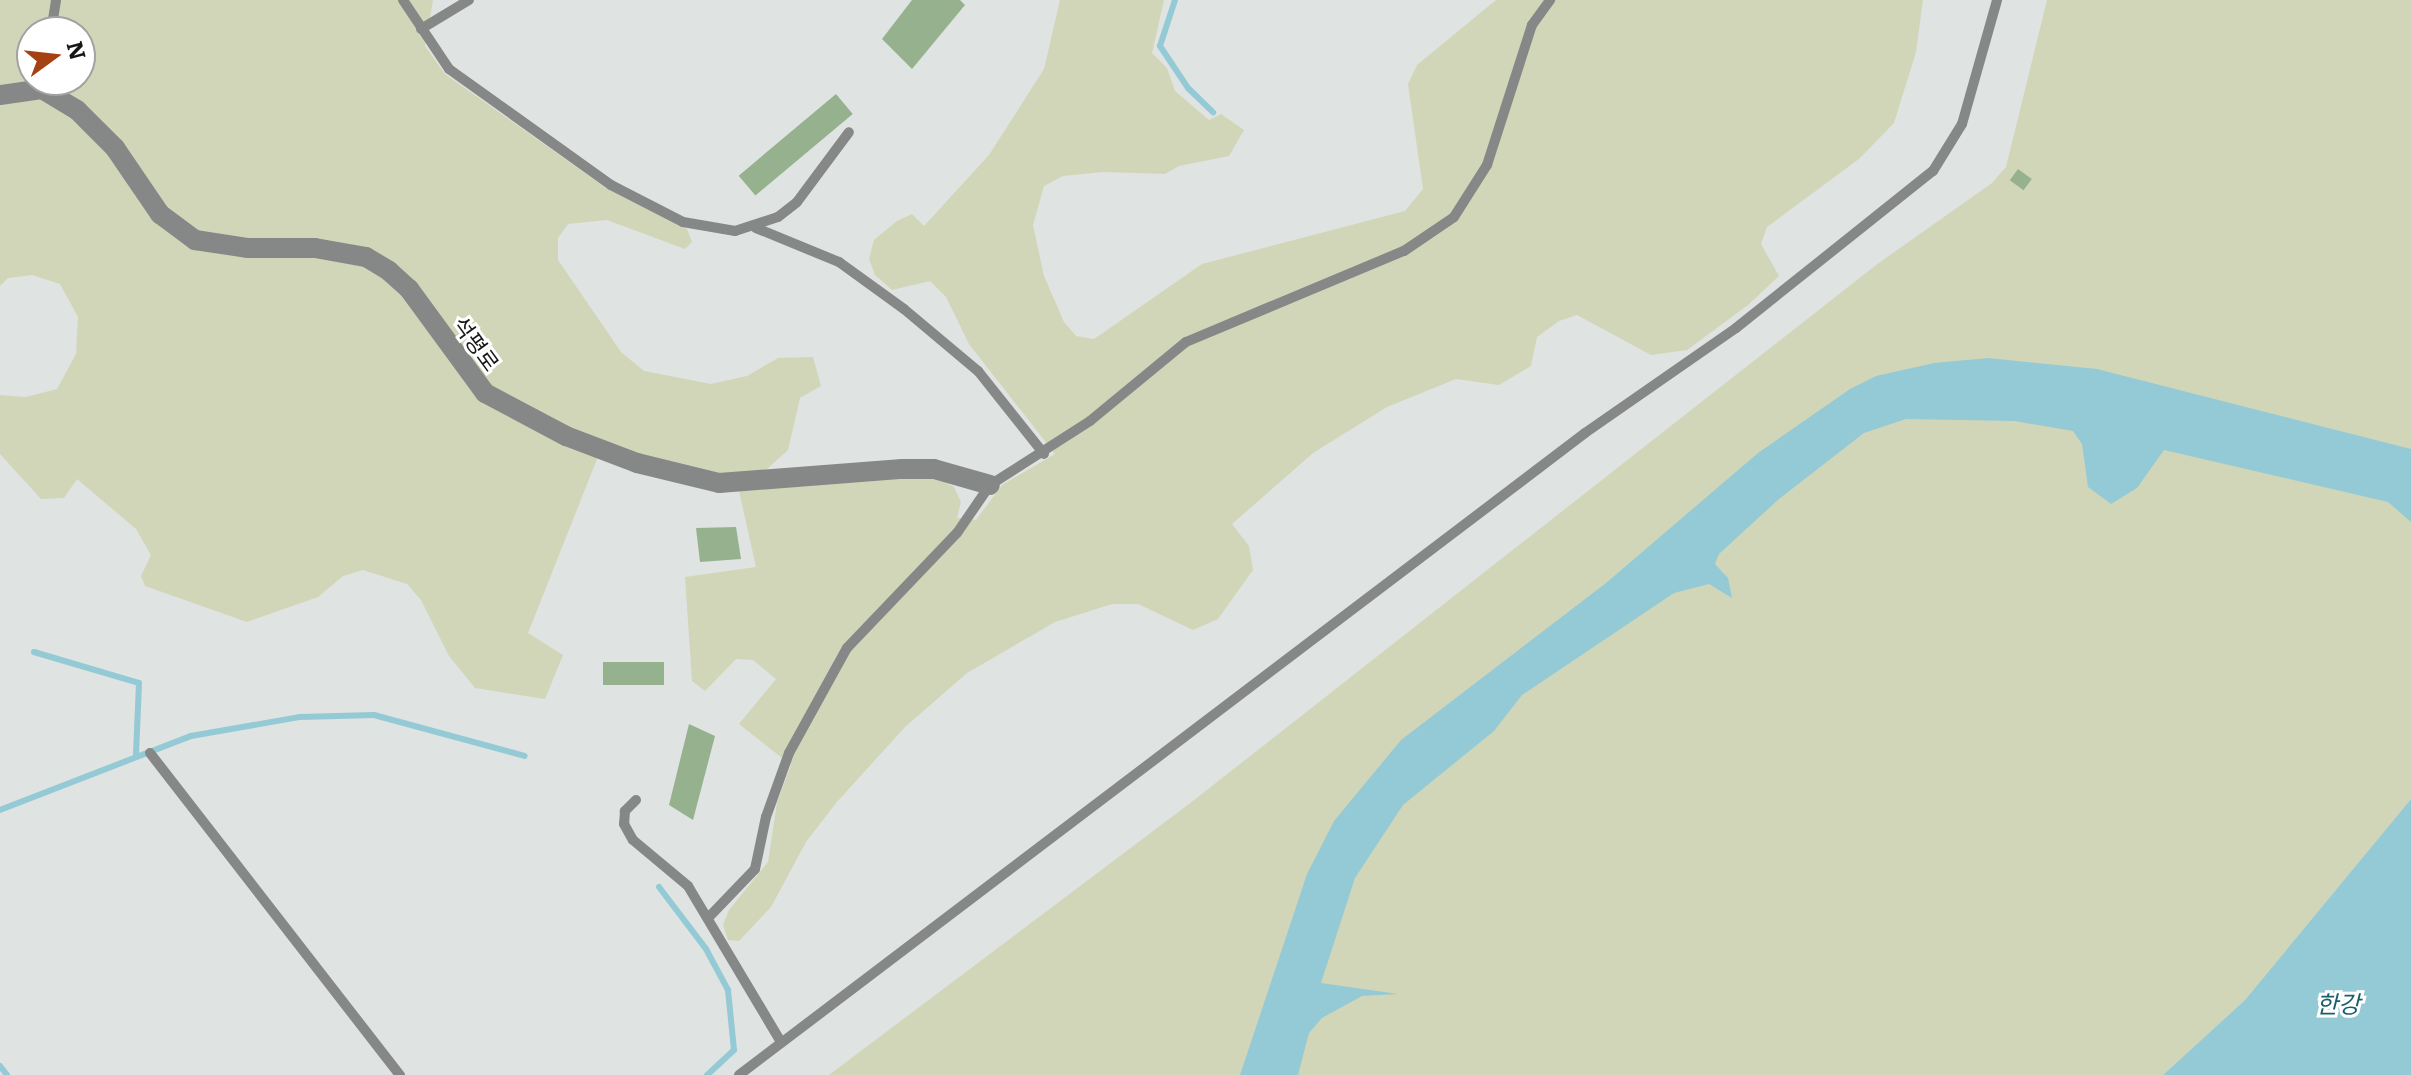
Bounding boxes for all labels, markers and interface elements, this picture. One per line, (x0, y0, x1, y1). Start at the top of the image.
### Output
north arrow (16, 16, 96, 96)
text: N (59, 37, 96, 63)
street label: 석평로 (448, 311, 506, 375)
water label: 한강 (2316, 989, 2360, 1017)

